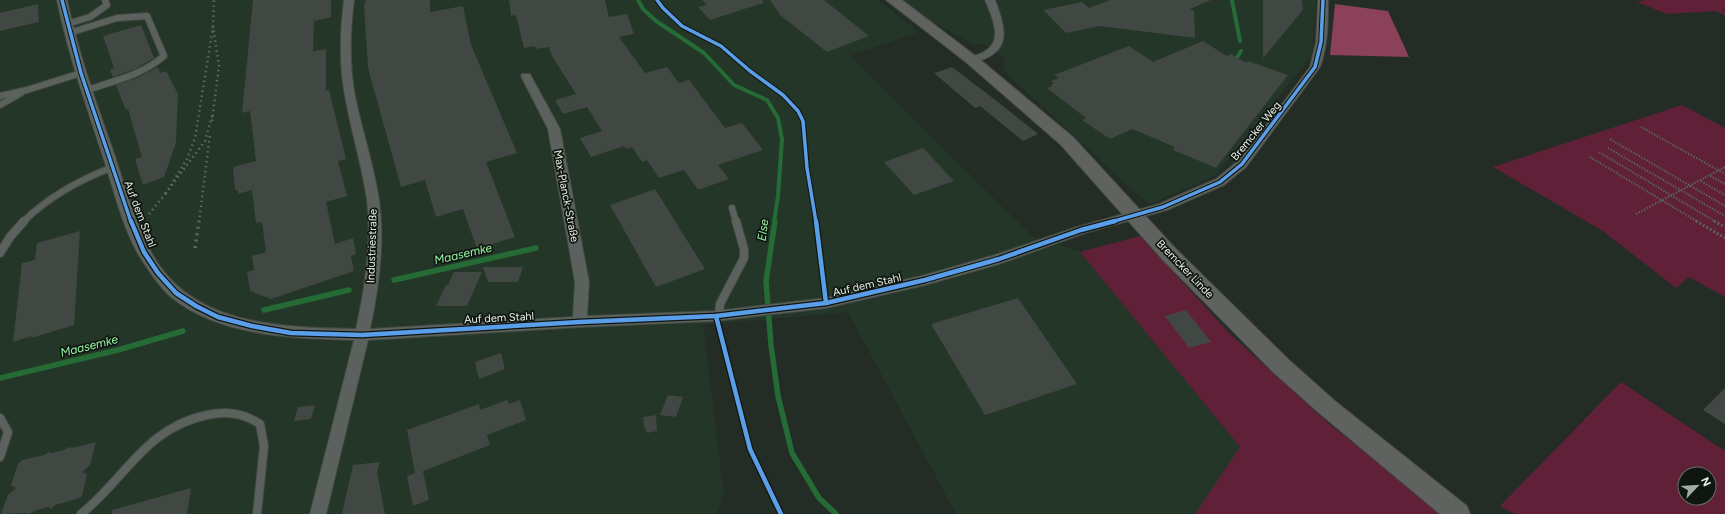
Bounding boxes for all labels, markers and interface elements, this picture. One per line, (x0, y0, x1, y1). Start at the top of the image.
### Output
street label: Bremcker Weg (1228, 99, 1284, 163)
street label: Max-Planck-Straße (551, 149, 581, 243)
street label: Auf dem Stahl (121, 179, 159, 249)
street label: Industriestraße (364, 209, 380, 283)
water label: Else (755, 218, 772, 242)
street label: Bremcker Linde (1154, 237, 1216, 301)
water label: Maasemke (433, 240, 494, 267)
street label: Auf dem Stahl (831, 271, 903, 299)
street label: Auf dem Stahl (464, 310, 534, 326)
water label: Maasemke (59, 332, 120, 360)
north arrow (1677, 466, 1717, 506)
text: N (1698, 475, 1713, 489)

